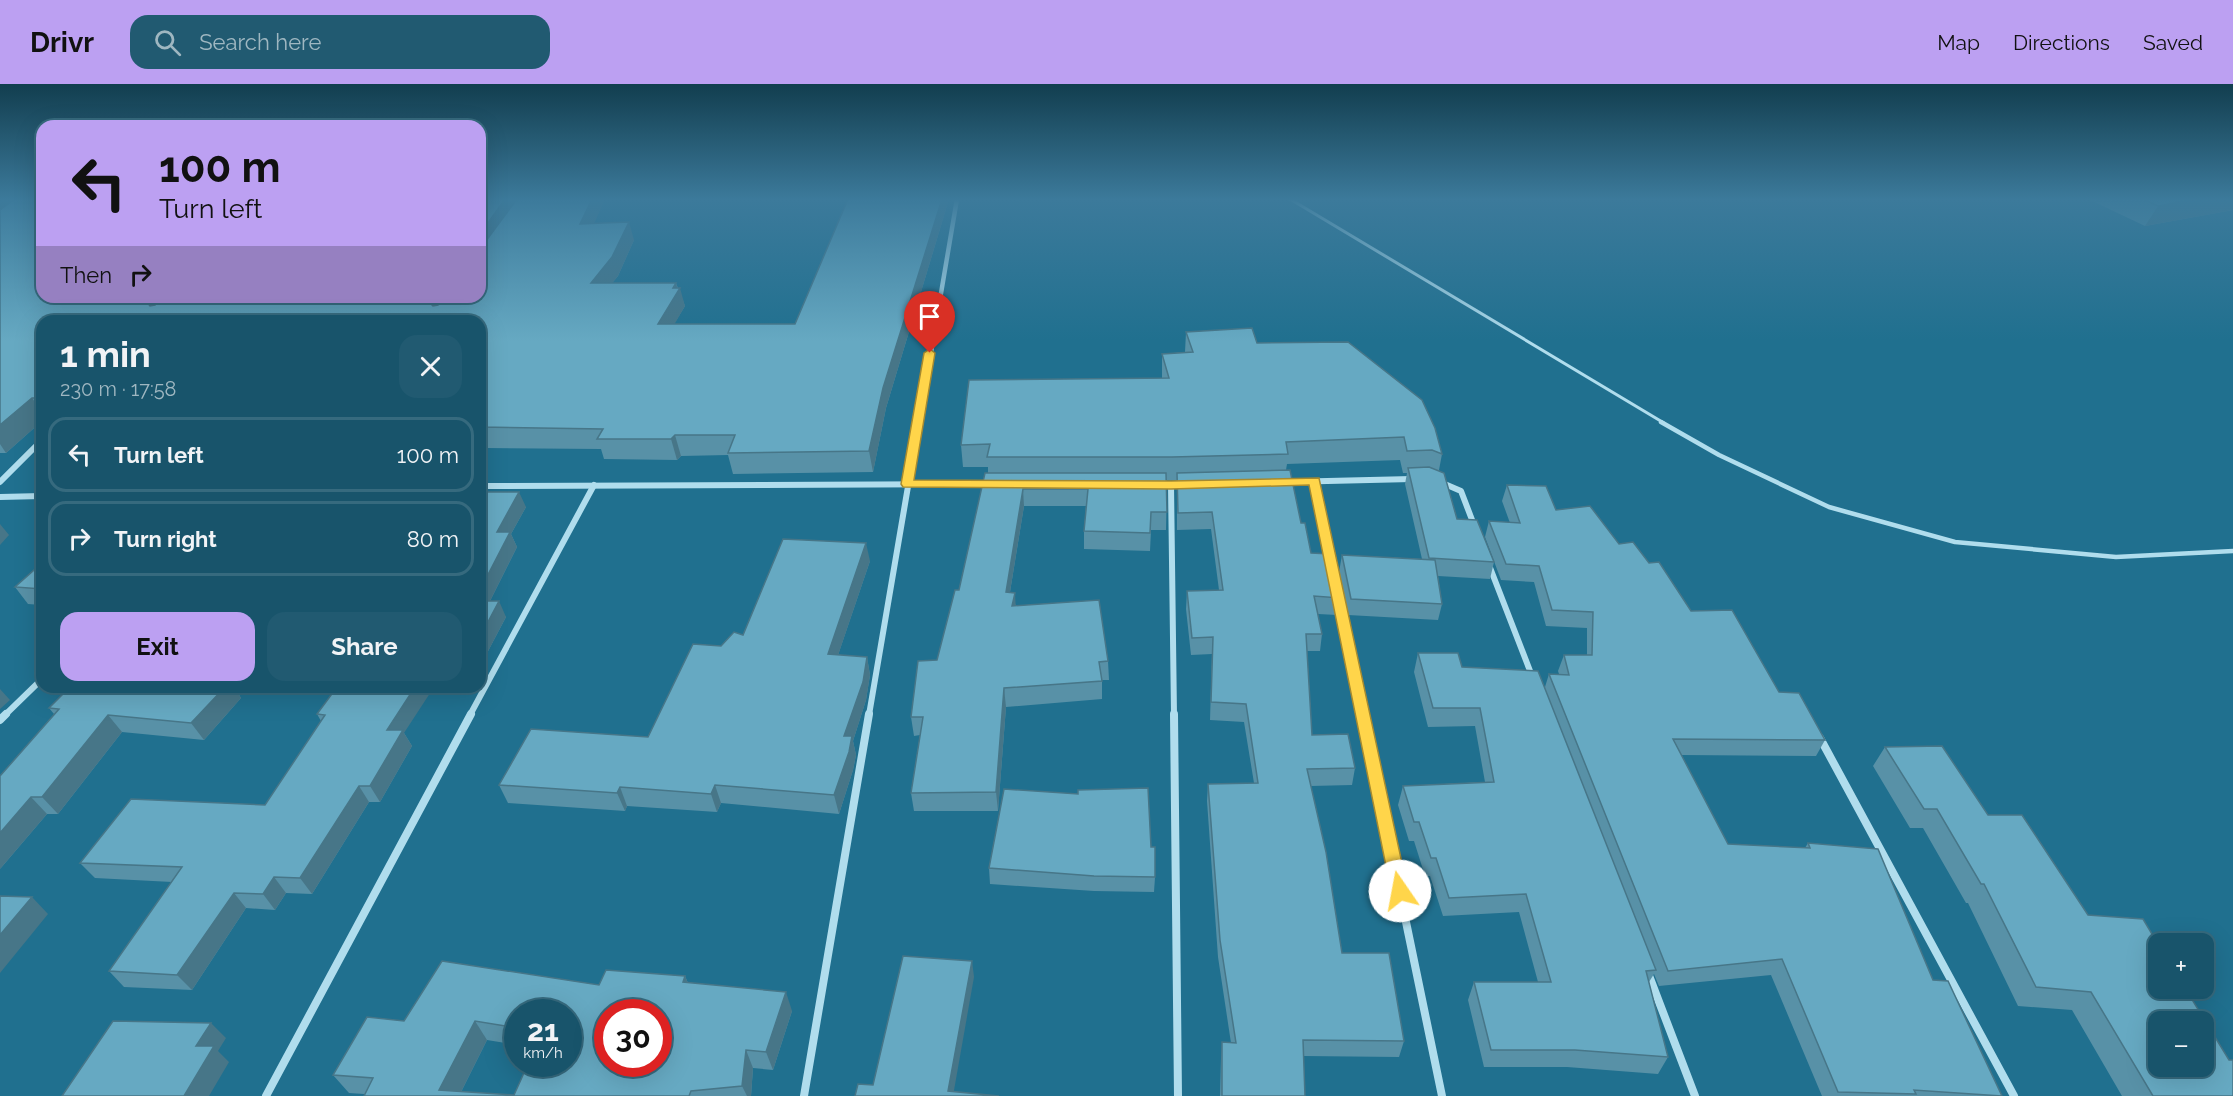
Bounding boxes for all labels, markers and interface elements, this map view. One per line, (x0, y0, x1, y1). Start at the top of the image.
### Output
search box (130, 15, 550, 69)
text: Drivr (30, 26, 94, 59)
icon: search (151, 26, 184, 59)
text: Search here (199, 29, 321, 55)
text: Map (1937, 30, 1980, 55)
text: Directions (2013, 30, 2110, 55)
text: Saved (2143, 30, 2203, 55)
text: 100 m (159, 143, 281, 192)
icon: left (60, 144, 138, 222)
text: Turn left (159, 193, 262, 224)
icon: right (124, 258, 157, 291)
text: Then (60, 262, 112, 288)
pin (904, 291, 955, 353)
icon: arrive (913, 300, 946, 333)
text: 1 min (60, 333, 151, 375)
button: close (399, 335, 462, 398)
text: 230 m · 17:58 (60, 377, 176, 401)
icon: left (63, 438, 96, 471)
text: Turn left (114, 442, 204, 468)
text: 100 m (397, 442, 459, 468)
icon: right (63, 522, 96, 555)
text: Turn right (114, 526, 217, 552)
text: 80 m (407, 526, 459, 552)
button: Exit (60, 612, 255, 681)
button: Share (267, 612, 462, 681)
position arrow (1368, 859, 1432, 923)
map controls (2148, 933, 2214, 1077)
button: + (2148, 933, 2214, 999)
speed limit sign: 30 (594, 999, 672, 1077)
button: − (2148, 1011, 2214, 1077)
text: 21 (527, 1013, 559, 1048)
text: km/h (523, 1044, 563, 1062)

